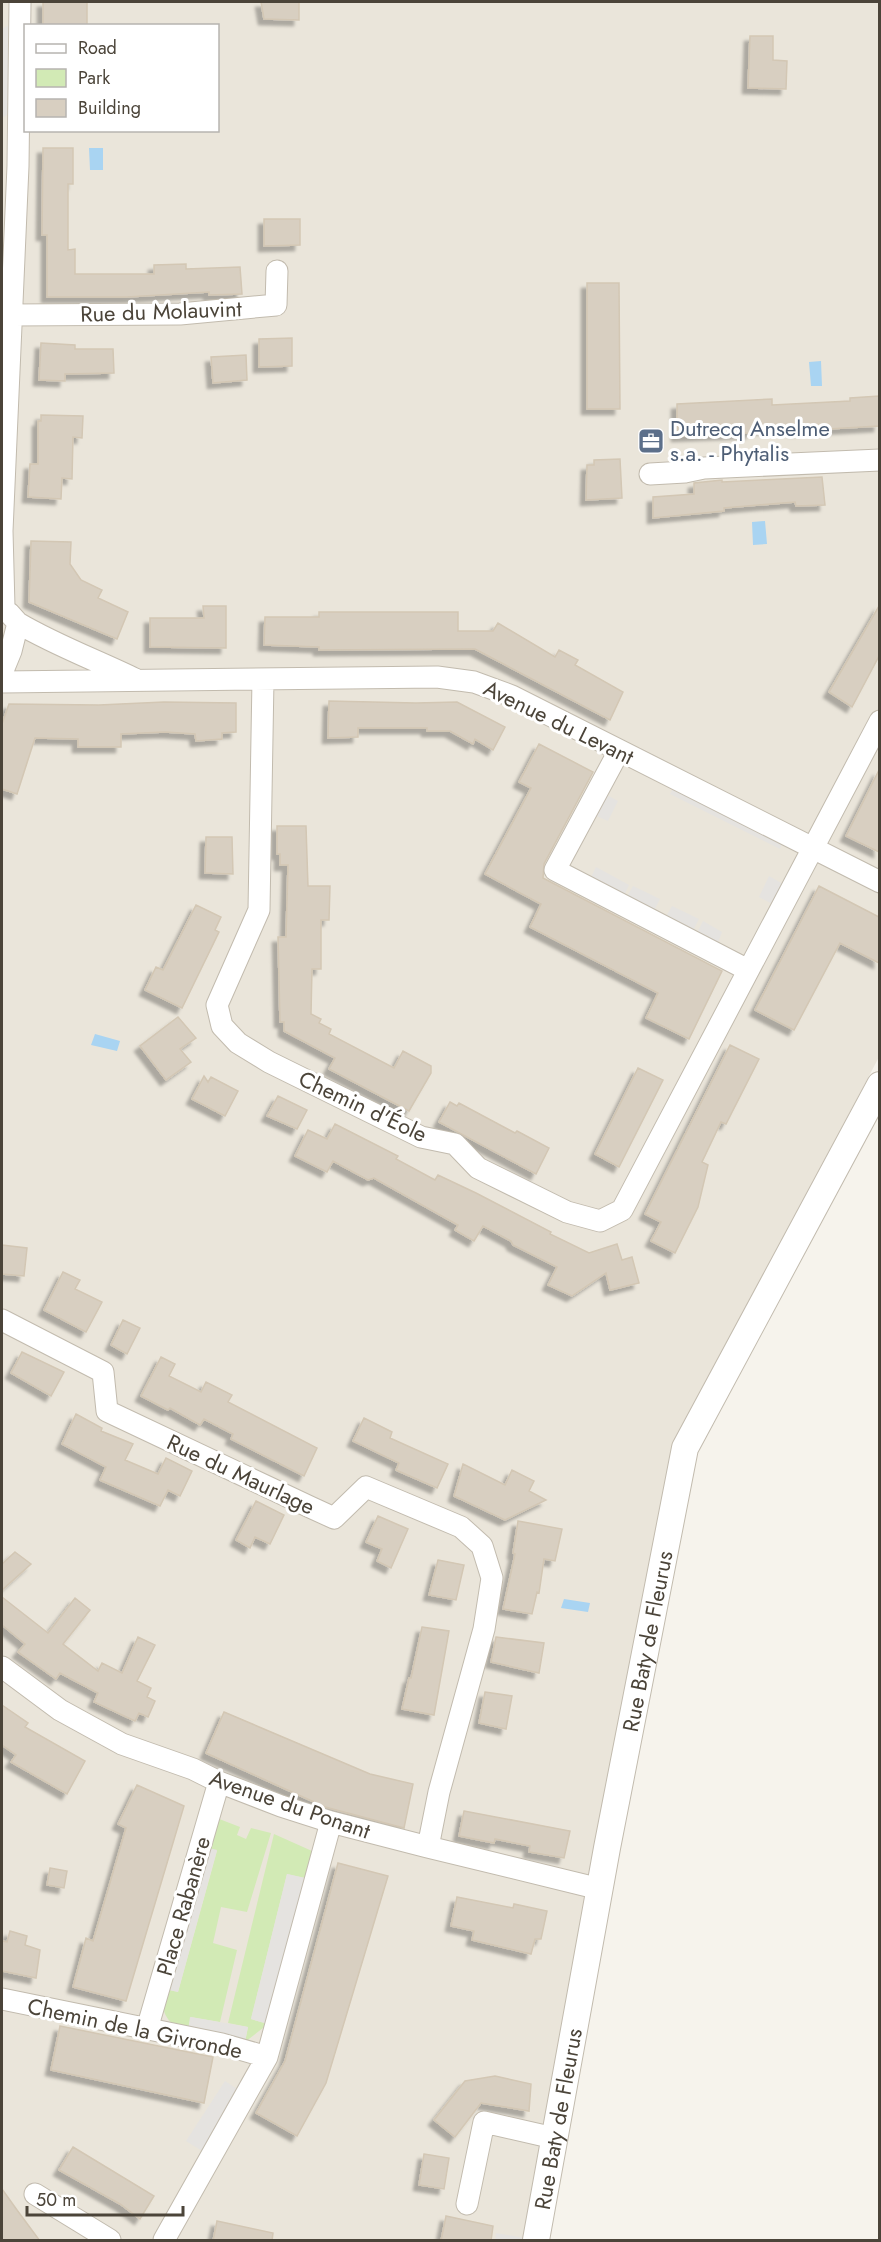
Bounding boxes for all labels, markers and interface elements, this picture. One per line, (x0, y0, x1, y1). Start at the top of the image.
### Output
legend (24, 24, 219, 132)
text: Road (78, 35, 117, 61)
text: Park (78, 65, 110, 91)
text: Building (78, 95, 141, 121)
street label: Rue du Molauvint (80, 292, 243, 330)
place label: Dutrecq Anselme s.a. - Phytalis (670, 412, 830, 469)
office icon: Dutrecq Anselme s.a. - Phytalis (636, 426, 666, 456)
street label: Avenue du Levant (478, 672, 640, 773)
street label: Chemin d'Éole (294, 1062, 432, 1150)
street label: Rue du Maurlage (162, 1426, 320, 1522)
street label: Rue Baty de Fleurus (614, 1548, 681, 1735)
street label: Avenue du Ponant (205, 1761, 375, 1847)
street label: Place Rabanère (148, 1833, 218, 1979)
street label: Chemin de la Givronde (25, 1990, 245, 2066)
street label: Rue Baty de Fleurus (526, 2026, 590, 2212)
scale bar (27, 2179, 183, 2217)
text: 50 m (36, 2187, 76, 2213)

